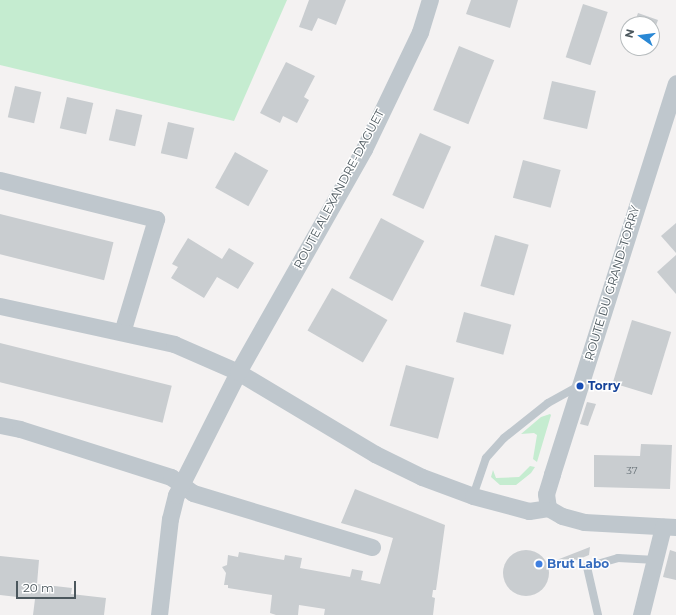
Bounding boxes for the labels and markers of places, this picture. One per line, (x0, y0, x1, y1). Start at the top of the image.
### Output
place label: Torry (588, 379, 620, 393)
marker: Torry (575, 381, 585, 391)
place label: Brut Labo (547, 557, 609, 571)
marker: Brut Labo (534, 559, 544, 569)

